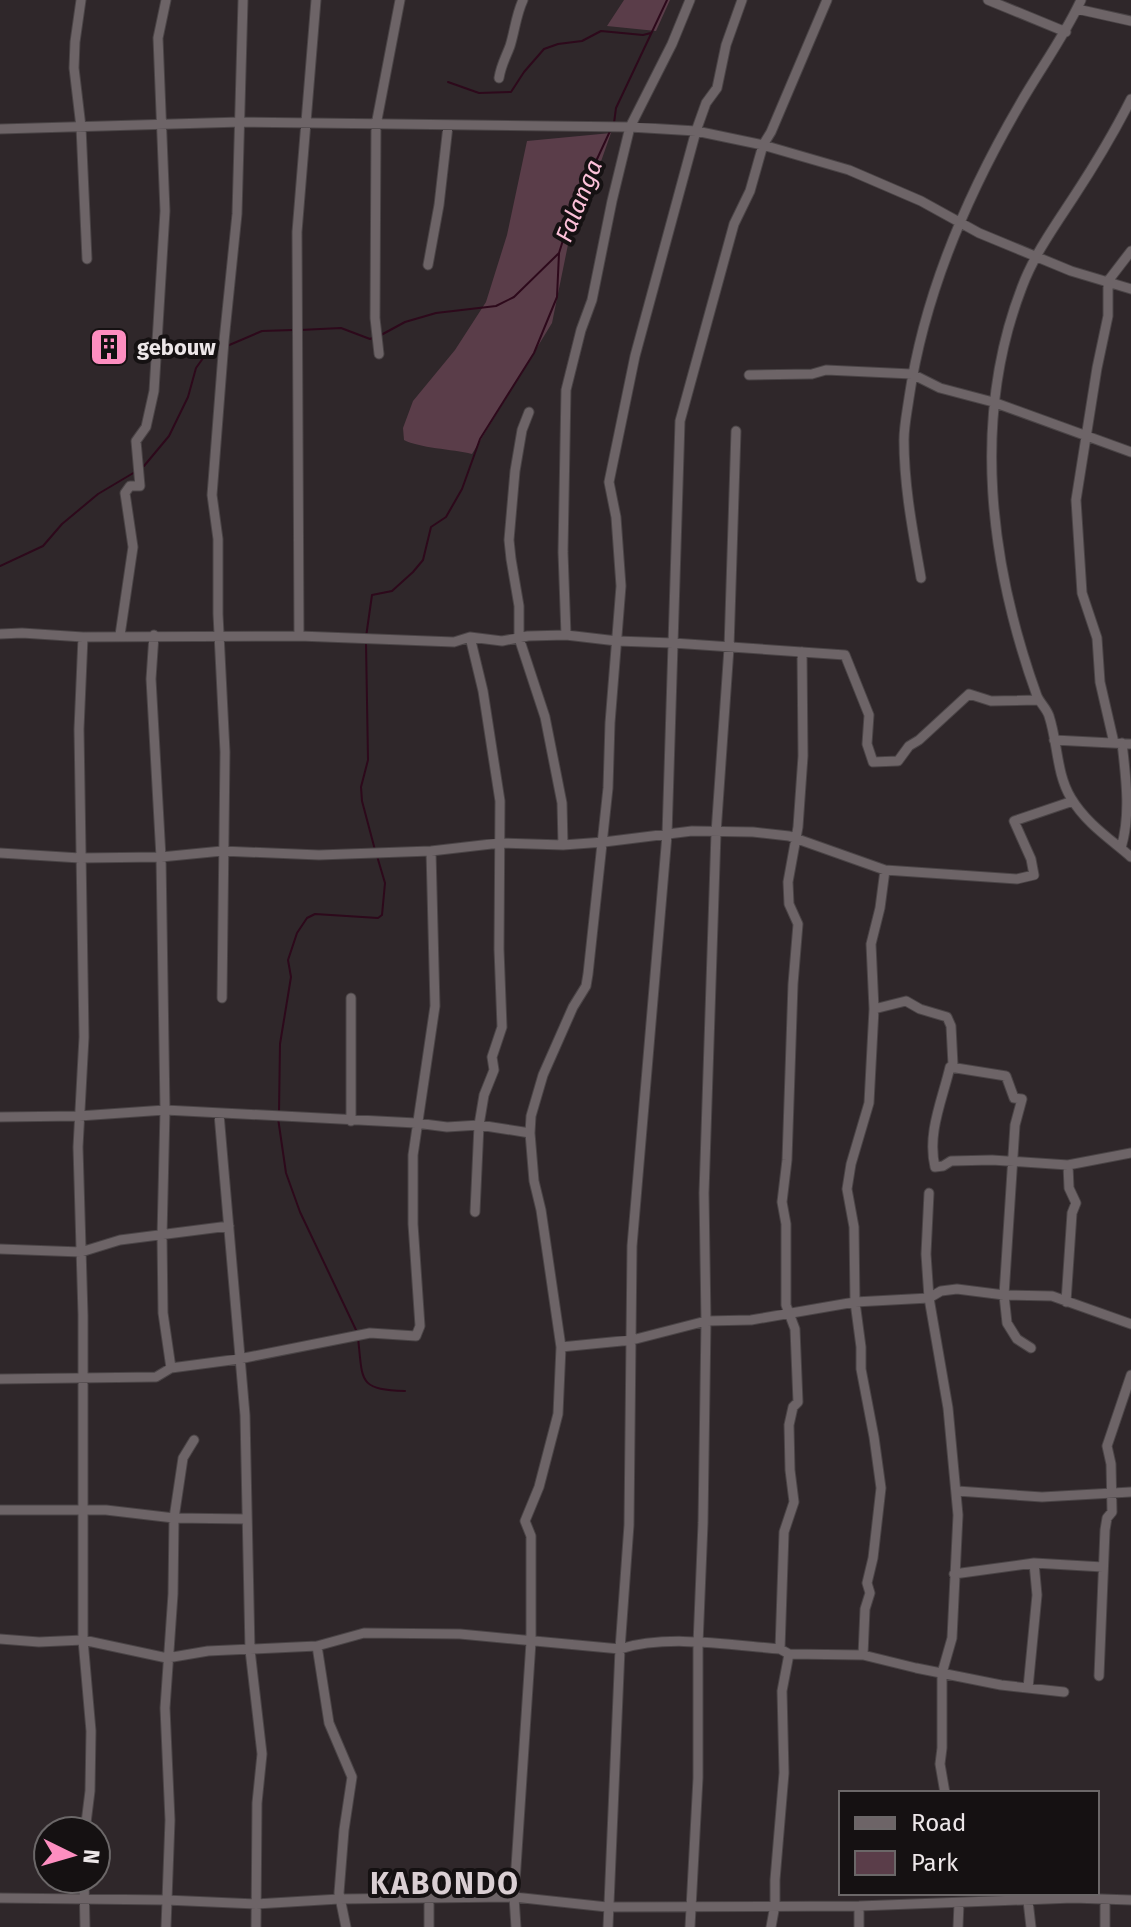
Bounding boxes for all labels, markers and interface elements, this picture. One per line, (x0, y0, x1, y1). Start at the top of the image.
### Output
water label: Falanga (550, 156, 608, 246)
building icon: gebouw (88, 326, 130, 368)
place label: gebouw (137, 334, 216, 361)
legend (839, 1791, 1099, 1895)
text: Road (911, 1809, 966, 1837)
north arrow (32, 1815, 112, 1895)
text: N (77, 1848, 106, 1865)
text: Park (911, 1849, 959, 1877)
district label: KABONDO (370, 1866, 520, 1902)

